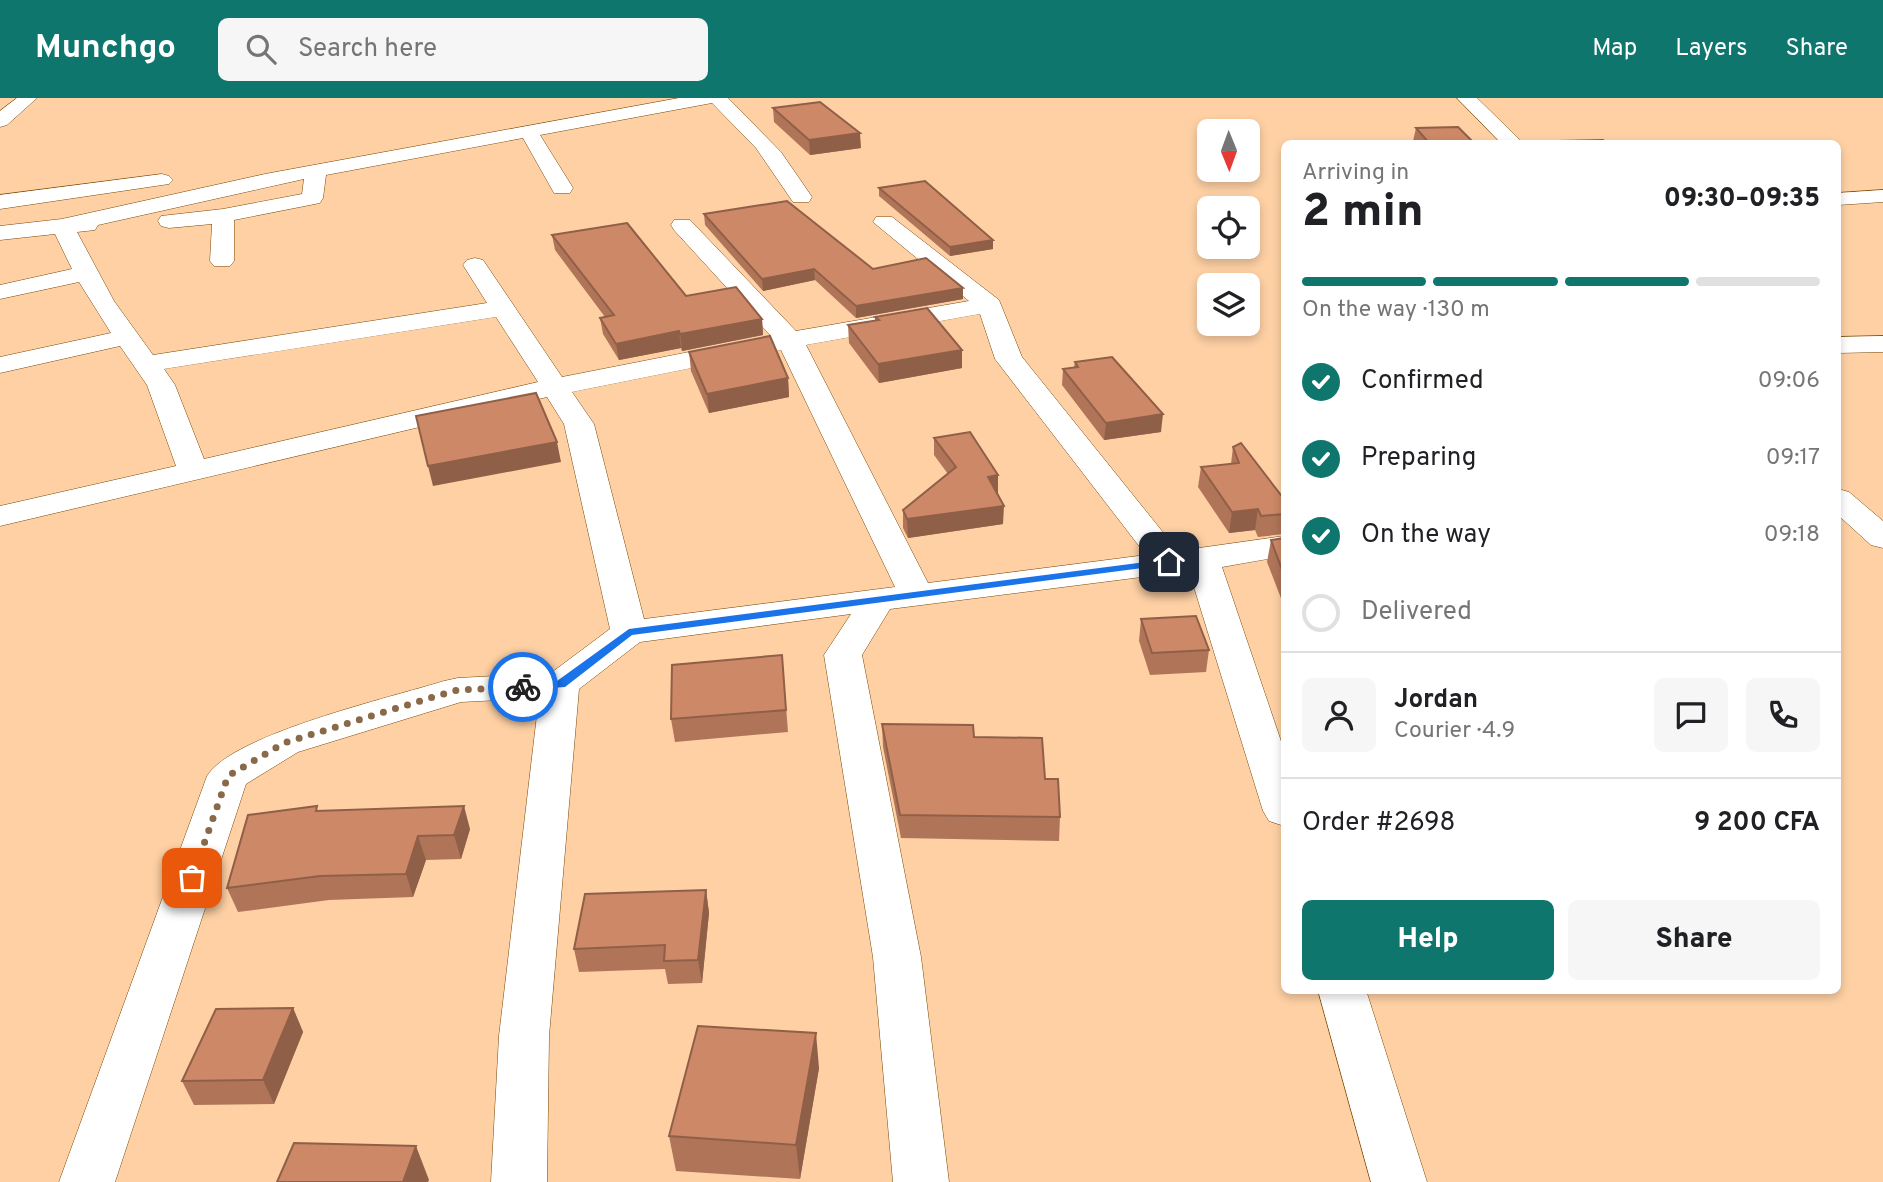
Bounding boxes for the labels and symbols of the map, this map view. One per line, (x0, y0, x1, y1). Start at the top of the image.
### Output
north arrow (1197, 119, 1260, 182)
pin (1139, 532, 1199, 592)
courier (488, 652, 558, 722)
pin (162, 848, 222, 908)

